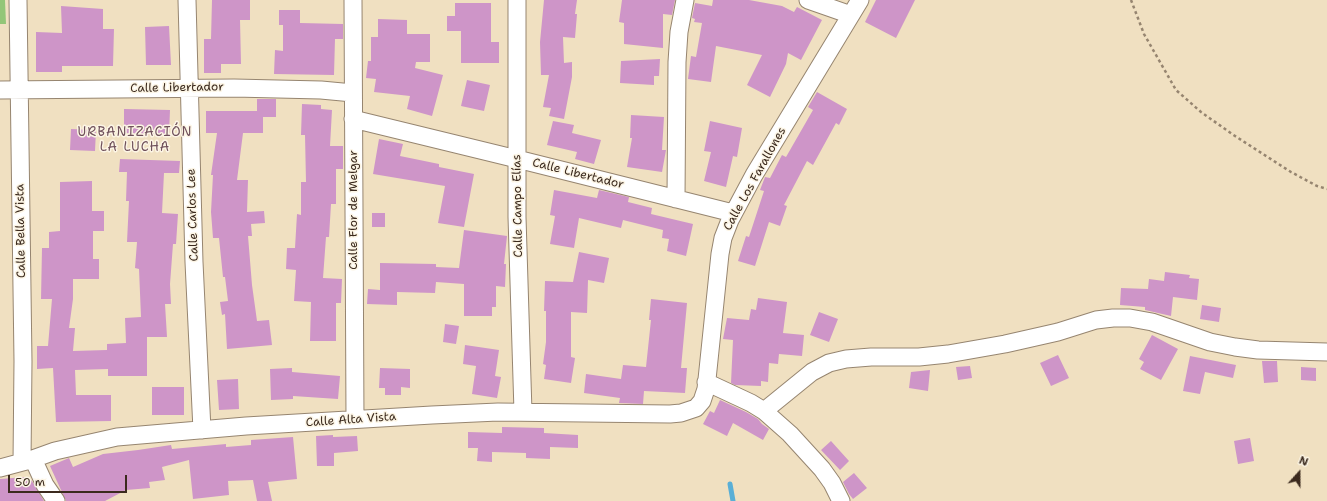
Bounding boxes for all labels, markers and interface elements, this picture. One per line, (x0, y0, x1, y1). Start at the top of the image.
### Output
street label: Calle Libertador (130, 80, 224, 96)
district label: URBANIZACIÓN LA LUCHA (78, 125, 192, 156)
street label: Calle Los Farallones (721, 125, 789, 233)
street label: Calle Flor de Melgar (347, 150, 361, 270)
street label: Calle Campo Elías (510, 154, 526, 258)
street label: Calle Libertador (531, 156, 625, 192)
street label: Calle Carlos Lee (184, 168, 202, 262)
street label: Calle Bella Vista (13, 184, 29, 278)
street label: Calle Alta Vista (305, 410, 397, 430)
north arrow (1279, 453, 1319, 493)
text: N (1297, 453, 1310, 470)
scale bar (10, 467, 129, 493)
text: 50 m (15, 474, 45, 490)

